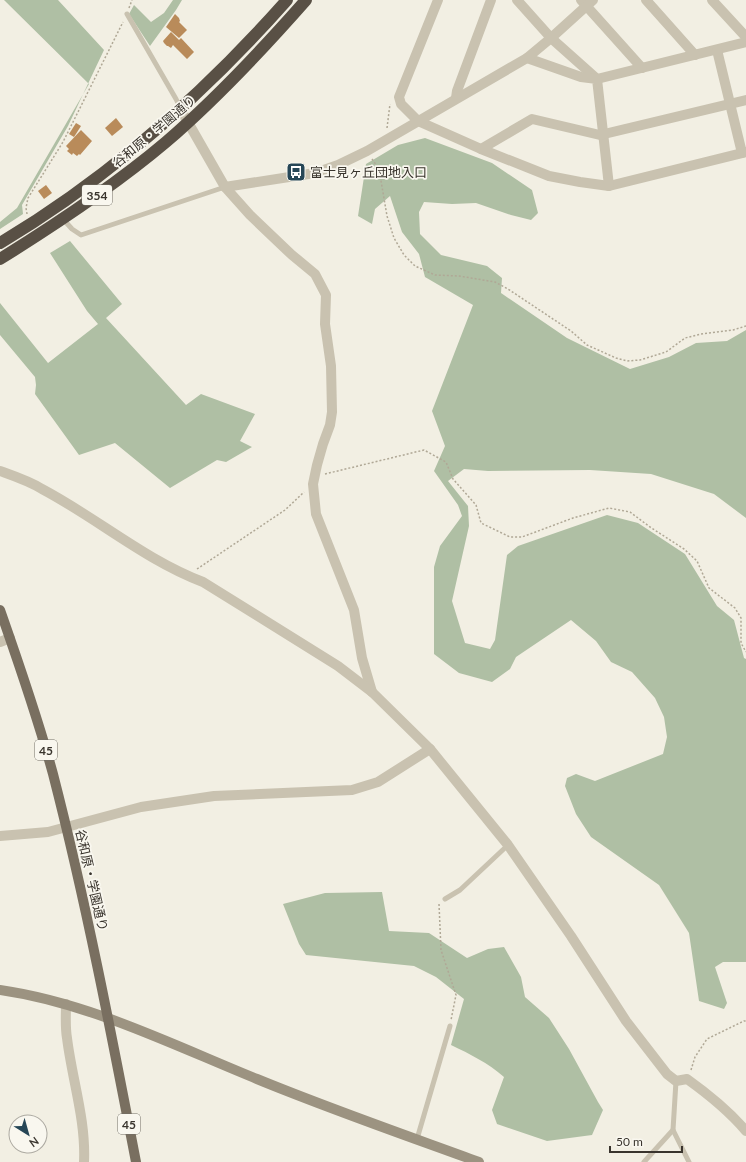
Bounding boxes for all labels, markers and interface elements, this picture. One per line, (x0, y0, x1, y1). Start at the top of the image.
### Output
street label: 谷和原・学園通り (109, 91, 199, 171)
bus stop icon: 富士見ヶ丘団地入口 (285, 161, 307, 183)
place label: 富士見ヶ丘団地入口 (310, 164, 427, 180)
road number: 354 (82, 185, 112, 205)
road number: 45 (35, 740, 57, 760)
street label: 谷和原・学園通り (73, 828, 111, 932)
north arrow (8, 1114, 48, 1154)
road number: 45 (118, 1114, 140, 1134)
scale bar (610, 1128, 682, 1154)
text: 50 m (616, 1134, 643, 1149)
text: N (27, 1135, 42, 1150)

